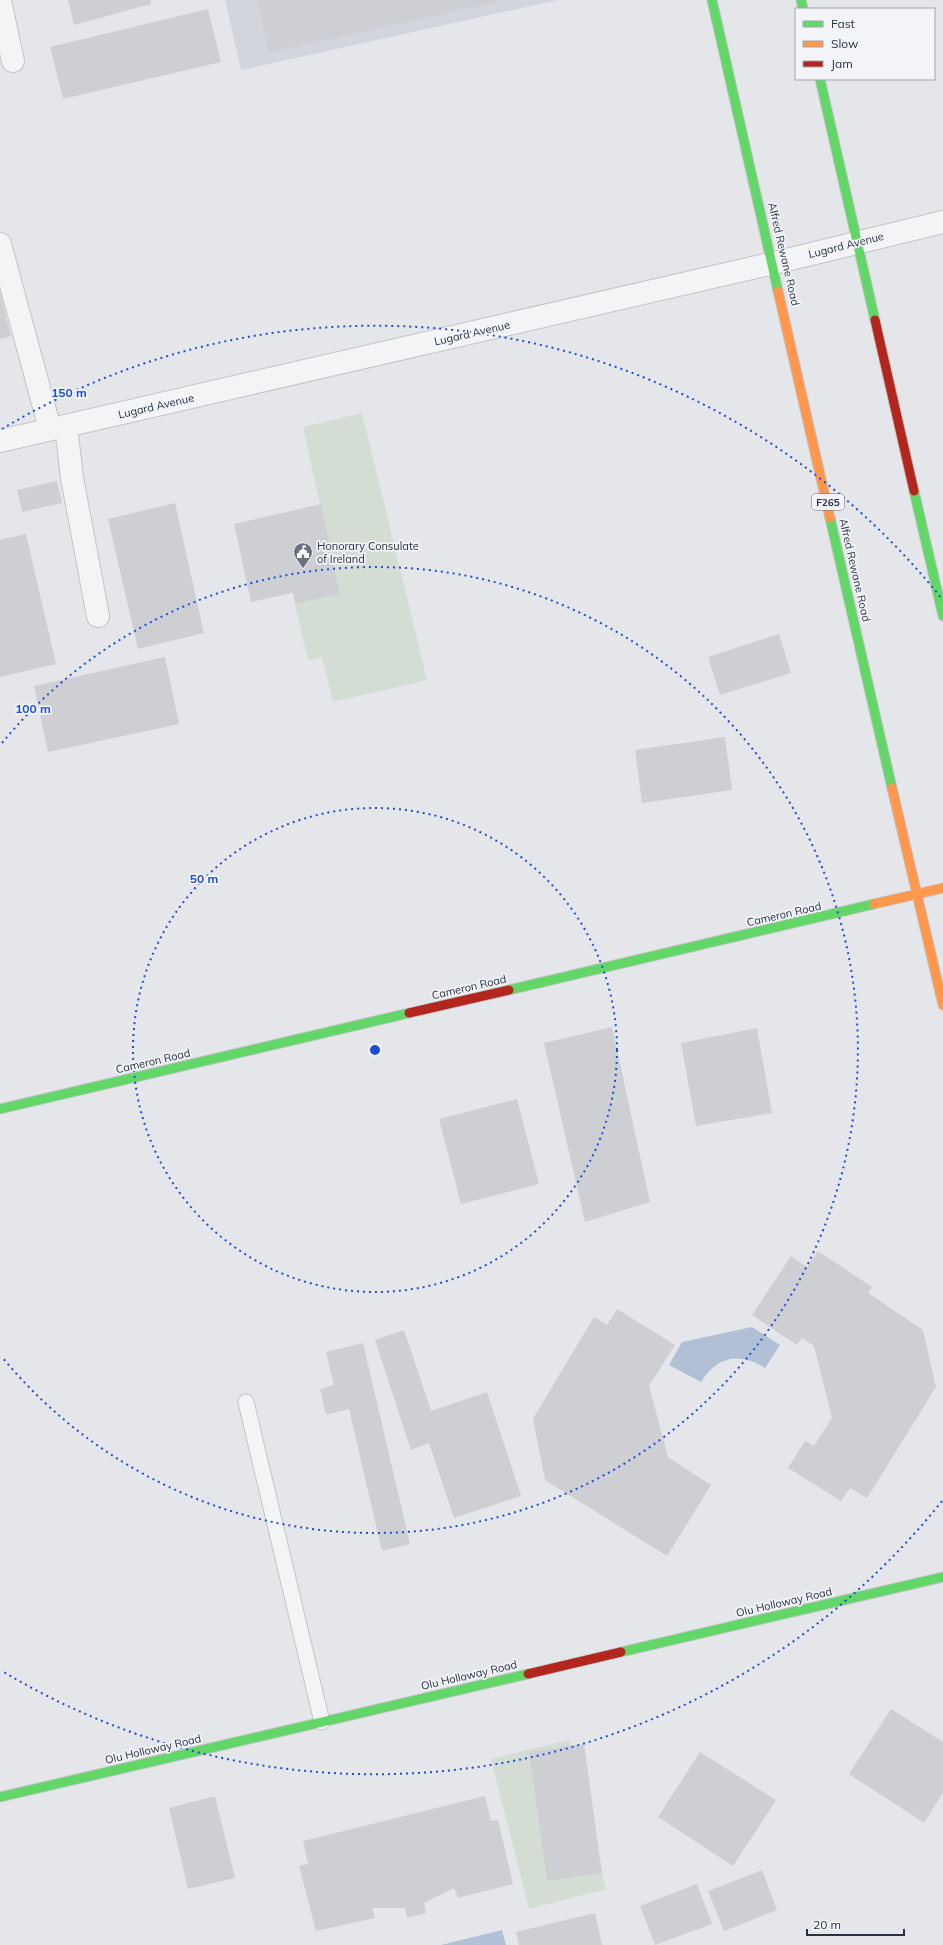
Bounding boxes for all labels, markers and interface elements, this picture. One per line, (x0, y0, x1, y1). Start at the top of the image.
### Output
legend (795, 8, 935, 80)
text: Fast (831, 16, 855, 31)
text: Slow (831, 36, 859, 51)
text: Jam (831, 56, 853, 71)
street label: Alfred Rewane Road (765, 201, 803, 307)
street label: Lugard Avenue (807, 229, 885, 261)
street label: Lugard Avenue (433, 317, 511, 349)
text: 150 m (51, 385, 87, 400)
street label: Lugard Avenue (117, 390, 195, 422)
road number: F265 (812, 494, 844, 510)
street label: Alfred Rewane Road (836, 517, 874, 623)
place label: Honorary Consulate of Ireland (317, 539, 419, 566)
public building icon: Honorary Consulate of Ireland (292, 541, 314, 569)
text: 100 m (15, 701, 51, 716)
text: 50 m (190, 871, 218, 886)
street label: Cameron Road (745, 899, 823, 929)
street label: Cameron Road (430, 972, 508, 1002)
centre of rings (368, 1043, 382, 1057)
street label: Cameron Road (114, 1046, 192, 1076)
street label: Olu Holloway Road (735, 1584, 833, 1620)
street label: Olu Holloway Road (420, 1657, 518, 1693)
street label: Olu Holloway Road (104, 1731, 202, 1767)
scale bar (807, 1911, 904, 1937)
text: 20 m (813, 1917, 841, 1932)

